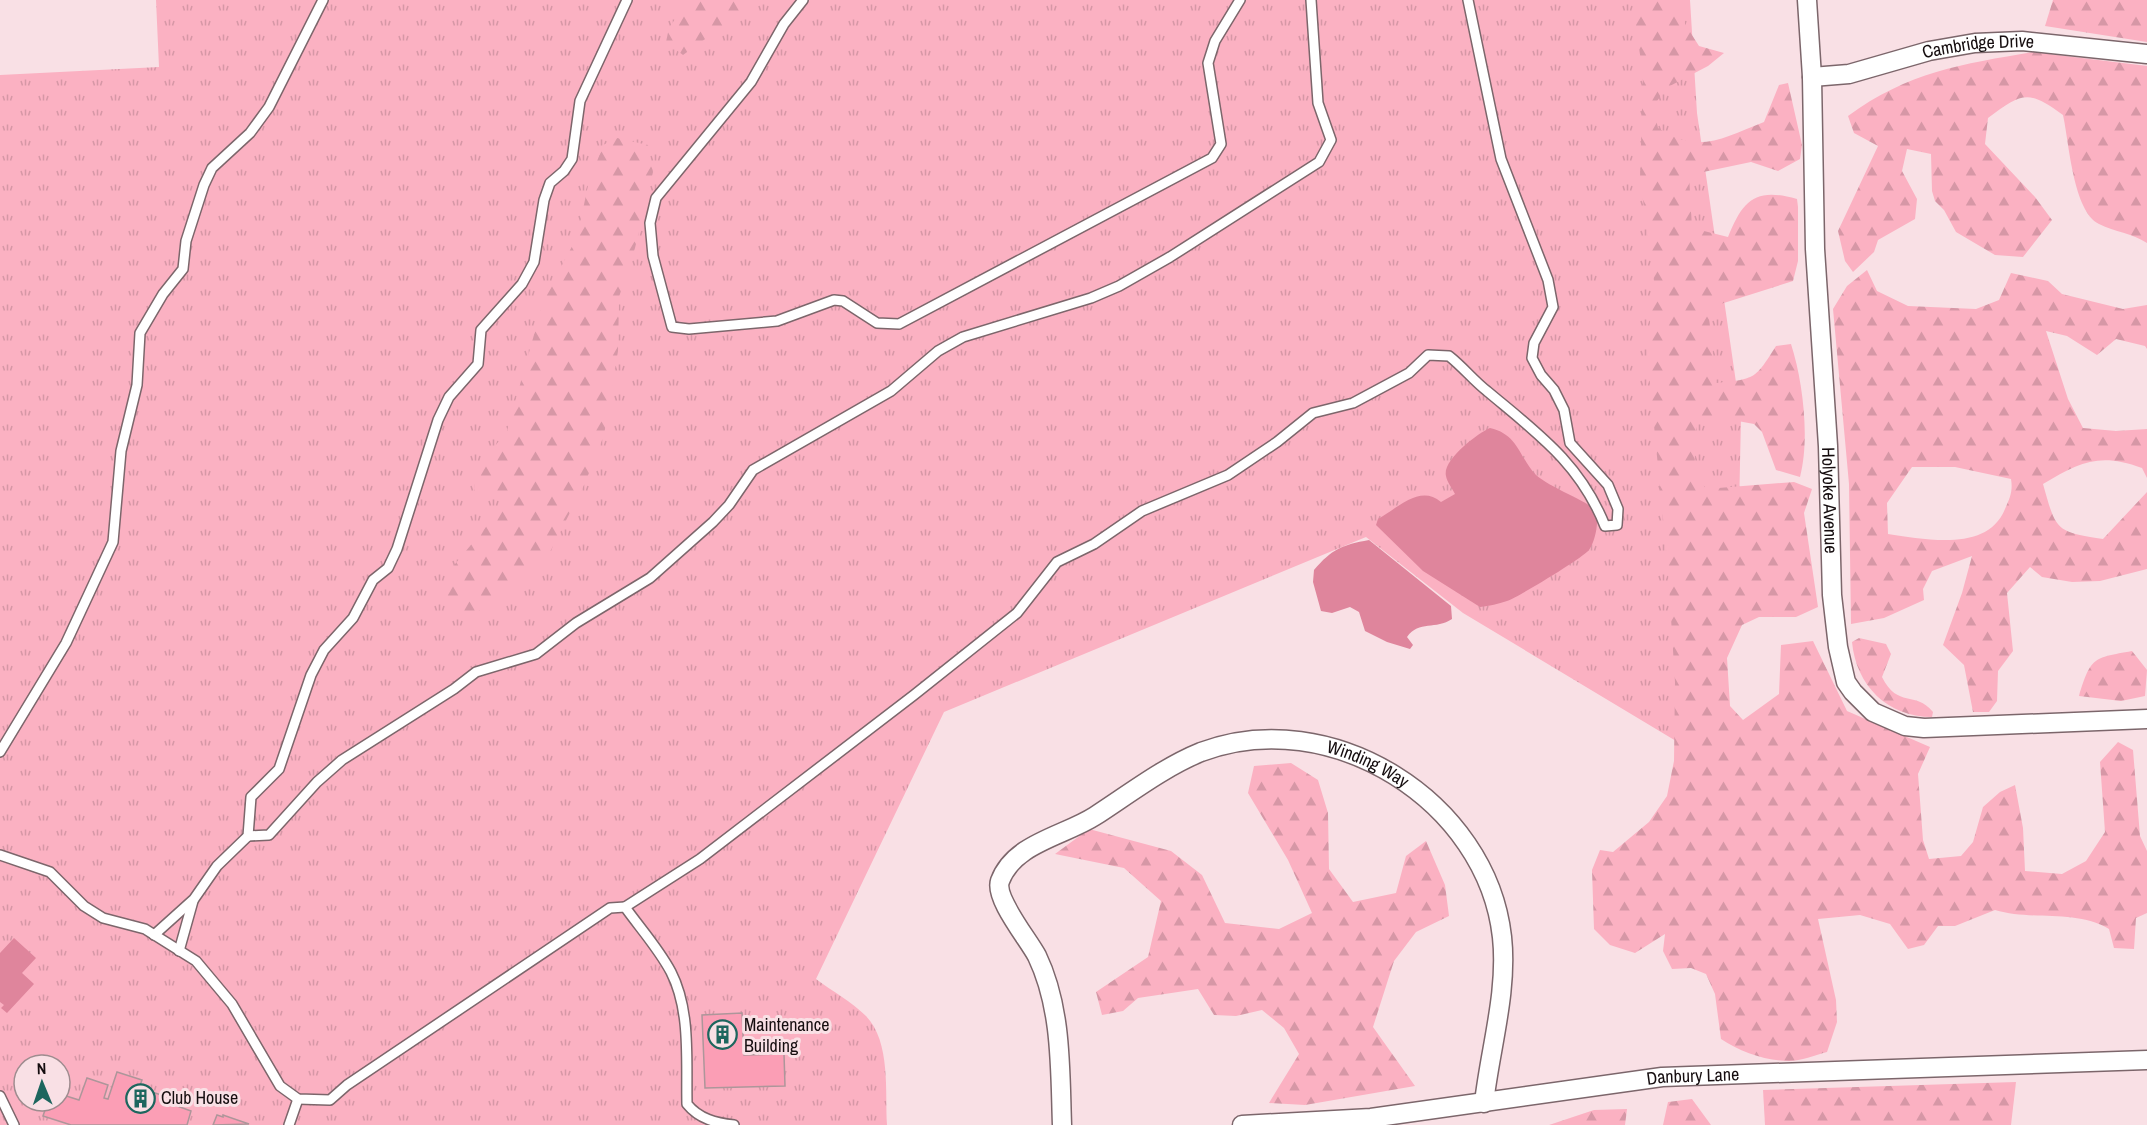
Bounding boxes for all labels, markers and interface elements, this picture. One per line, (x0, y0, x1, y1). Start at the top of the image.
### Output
street label: Cambridge Drive (1919, 28, 2035, 64)
street label: Holyoke Avenue (1816, 447, 1844, 554)
street label: Winding Way (1324, 734, 1415, 794)
place label: Maintenance Building (744, 1012, 829, 1058)
building icon: Maintenance Building (707, 1019, 739, 1051)
north arrow (12, 1053, 72, 1113)
text: N (36, 1057, 47, 1079)
street label: Danbury Lane (1645, 1061, 1740, 1091)
building icon: Club House (124, 1082, 156, 1114)
place label: Club House (161, 1085, 238, 1110)

